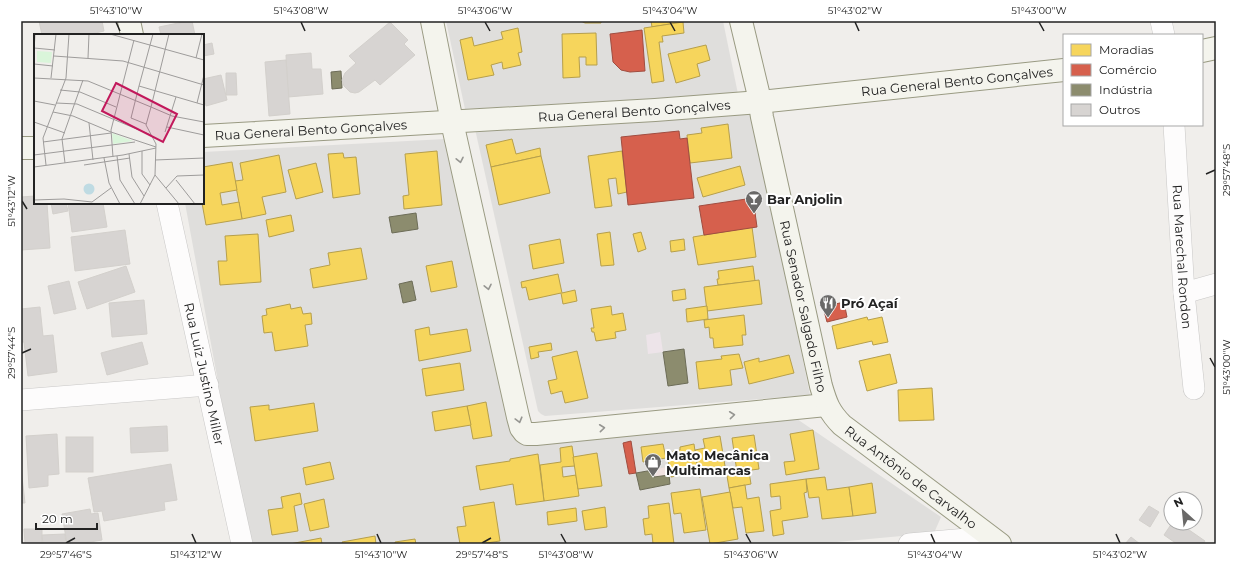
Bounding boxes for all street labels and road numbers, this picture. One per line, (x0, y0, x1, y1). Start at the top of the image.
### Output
street label: Rua General Bento Gonçalves (860, 63, 1054, 99)
street label: Rua General Bento Gonçalves (538, 96, 731, 125)
street label: Rua General Bento Gonçalves (214, 116, 407, 143)
street label: Rua Marechal Rondon (1170, 184, 1196, 330)
street label: Rua Senador Salgado Filho (777, 219, 830, 394)
street label: Rua Luiz Justino Miller (181, 301, 228, 447)
street label: Rua Antônio de Carvalho (842, 422, 980, 532)

